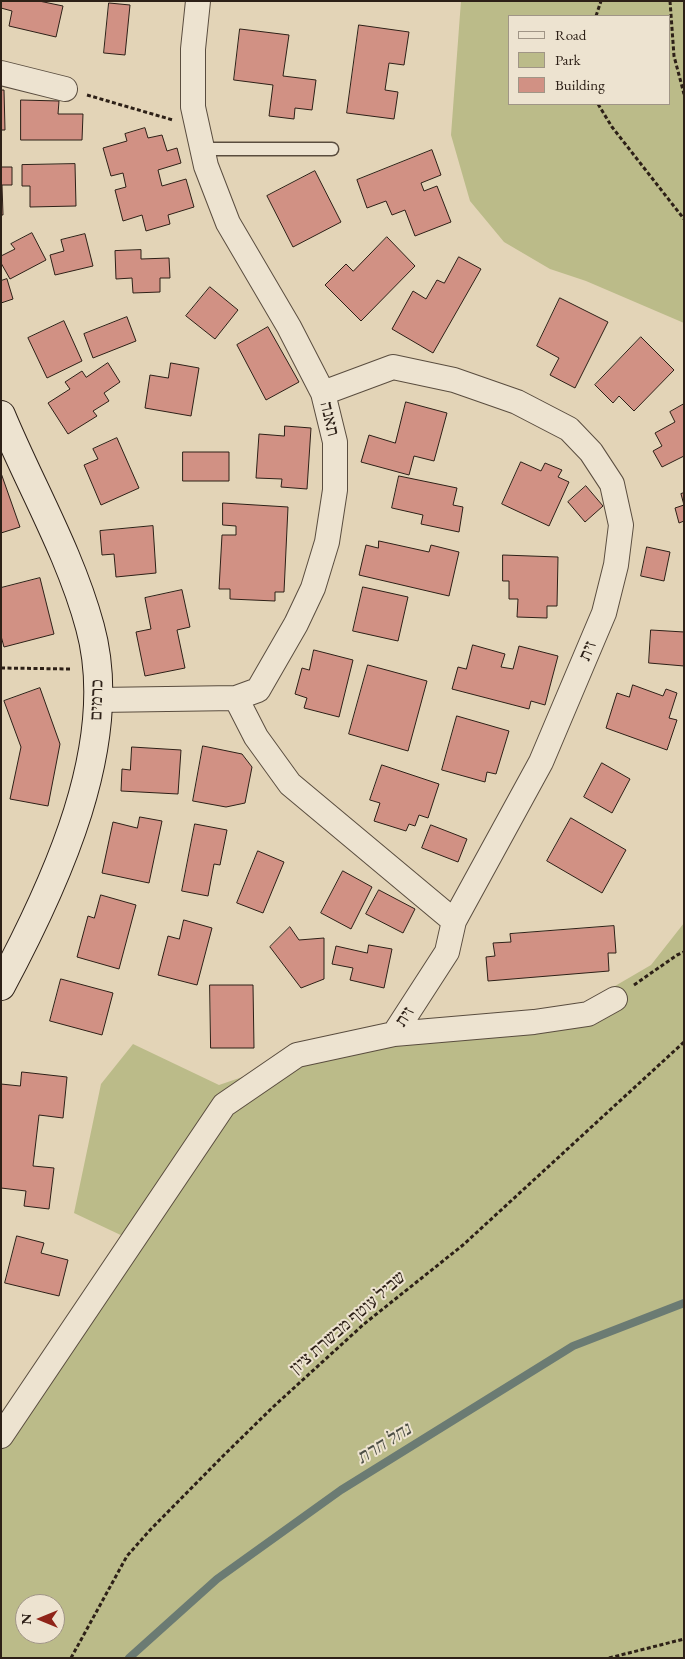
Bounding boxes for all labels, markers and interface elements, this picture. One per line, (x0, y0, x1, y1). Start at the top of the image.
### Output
legend (508, 15, 670, 105)
text: Road (555, 25, 586, 44)
text: Park (555, 50, 581, 69)
text: Building (555, 75, 605, 94)
street label: תאנה (315, 399, 343, 439)
street label: זית (574, 638, 602, 664)
street label: כרמים (85, 679, 109, 721)
street label: זית (391, 1003, 419, 1031)
street label: שביל עוטף מבשרת ציון (286, 1267, 410, 1379)
water label: נחל חרת (353, 1418, 415, 1470)
north arrow (15, 1594, 65, 1644)
text: N (17, 1613, 35, 1625)

